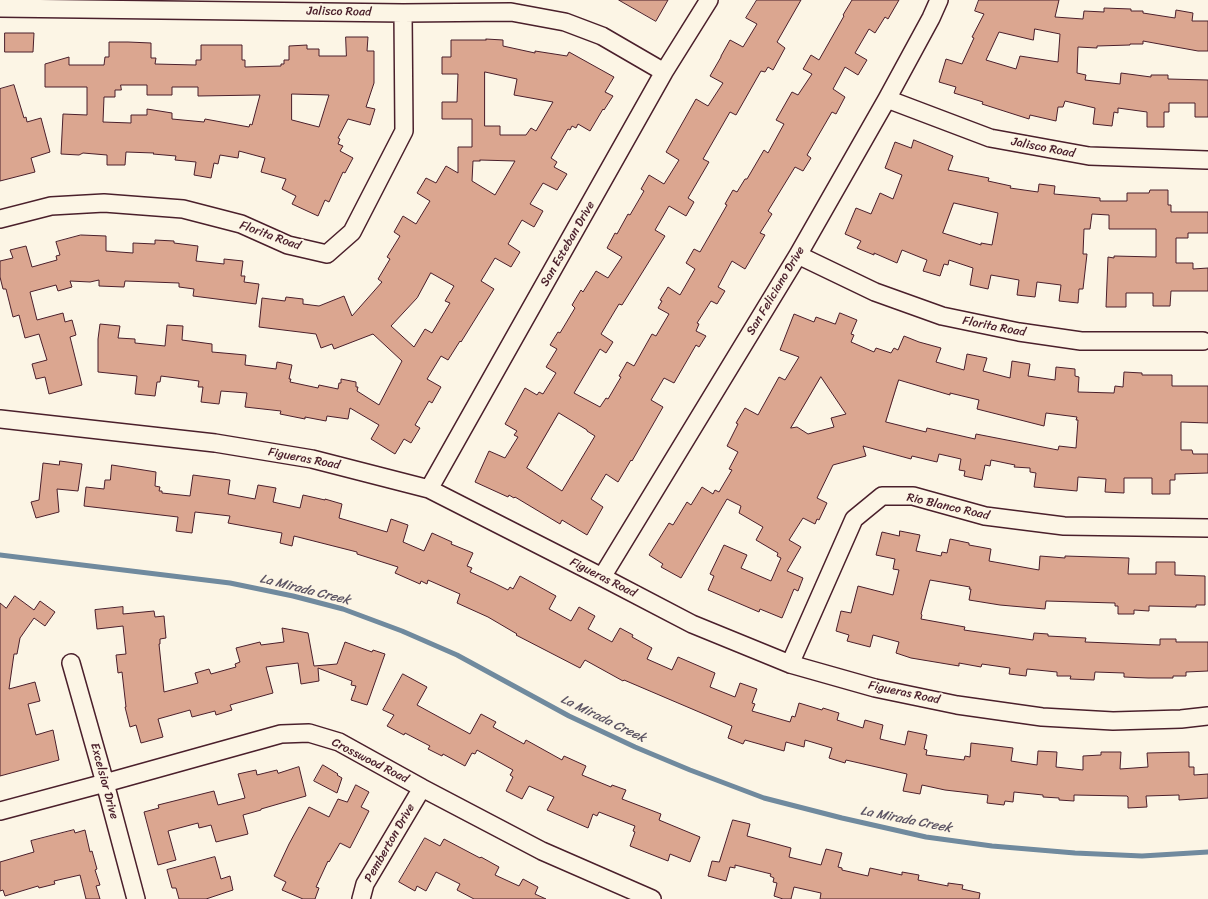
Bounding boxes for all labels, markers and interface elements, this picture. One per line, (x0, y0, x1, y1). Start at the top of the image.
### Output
street label: Jalisco Road (307, 4, 371, 20)
street label: Jalisco Road (1010, 135, 1076, 161)
street label: San Esteban Drive (538, 199, 598, 289)
street label: Florita Road (237, 218, 303, 254)
street label: San Feliciano Drive (744, 244, 808, 338)
street label: Florita Road (961, 314, 1027, 340)
street label: Figueras Road (267, 445, 341, 473)
street label: Rio Blanco Road (905, 491, 991, 523)
street label: Figueras Road (567, 555, 639, 601)
water label: La Mirada Creek (258, 571, 352, 609)
street label: Figueras Road (867, 678, 941, 708)
water label: La Mirada Creek (558, 692, 648, 746)
street label: Crosswood Road (329, 735, 411, 787)
street label: Excelsior Drive (87, 741, 121, 821)
street label: Pemberton Drive (362, 801, 418, 885)
water label: La Mirada Creek (859, 804, 953, 836)

